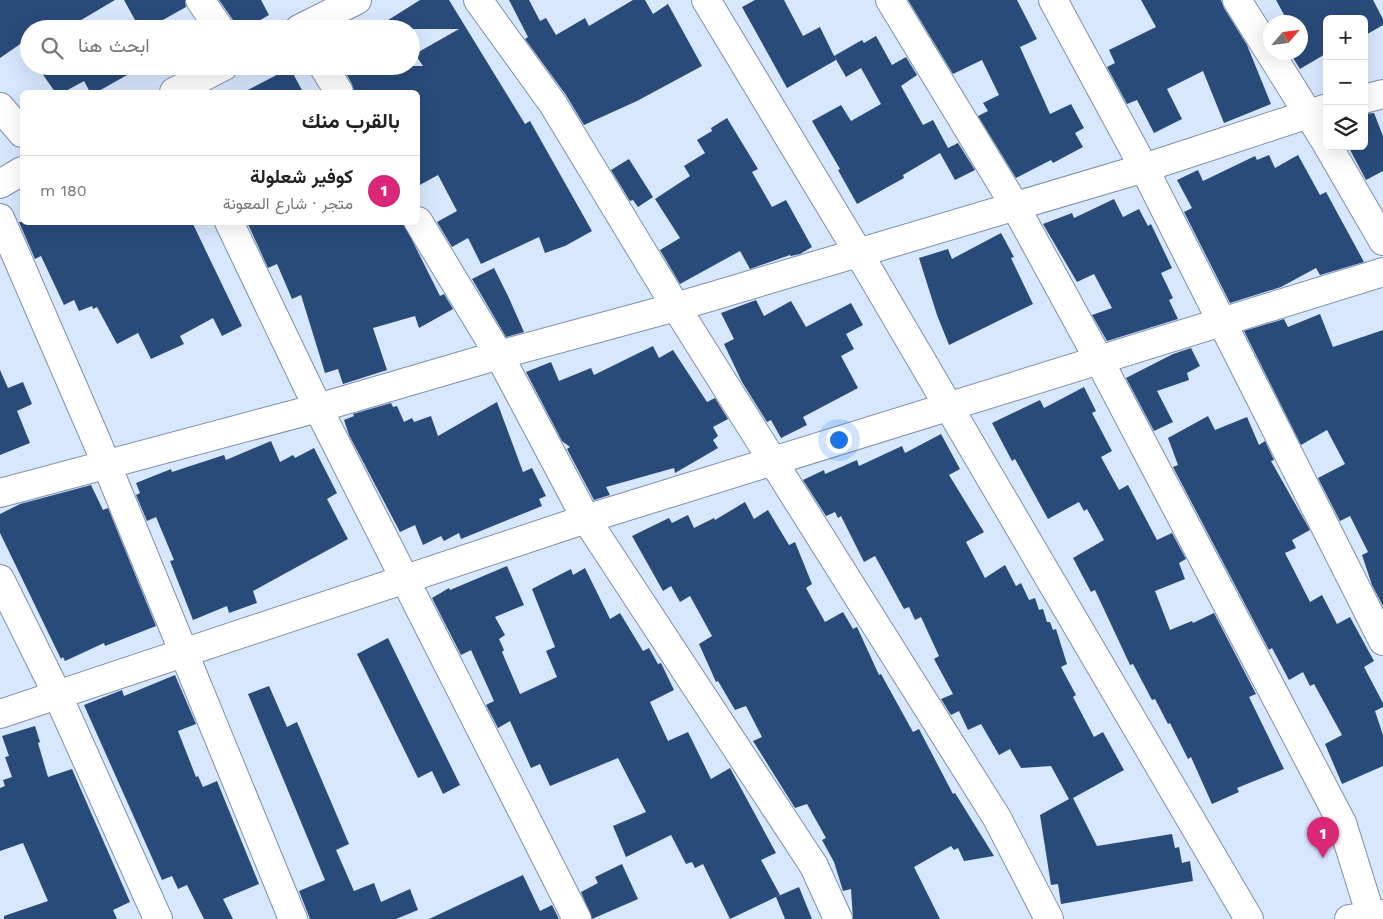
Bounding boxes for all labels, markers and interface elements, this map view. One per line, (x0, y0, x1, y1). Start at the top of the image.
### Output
north arrow (1263, 15, 1308, 60)
map controls (1323, 15, 1368, 150)
button: + (1323, 15, 1368, 60)
search box (20, 20, 420, 75)
icon: search (38, 34, 66, 62)
text: ابحث هنا (78, 34, 150, 57)
button: − (1323, 60, 1368, 105)
button: layers (1323, 105, 1368, 150)
text: بالقرب منك (302, 108, 400, 133)
text: كوفير شعلولة (250, 165, 353, 188)
text: 180 m (40, 181, 87, 200)
text: 1 (381, 181, 387, 200)
text: متجر · شارع المعونة (223, 194, 353, 213)
your location (826, 427, 852, 453)
pin: 1 (1307, 817, 1339, 858)

